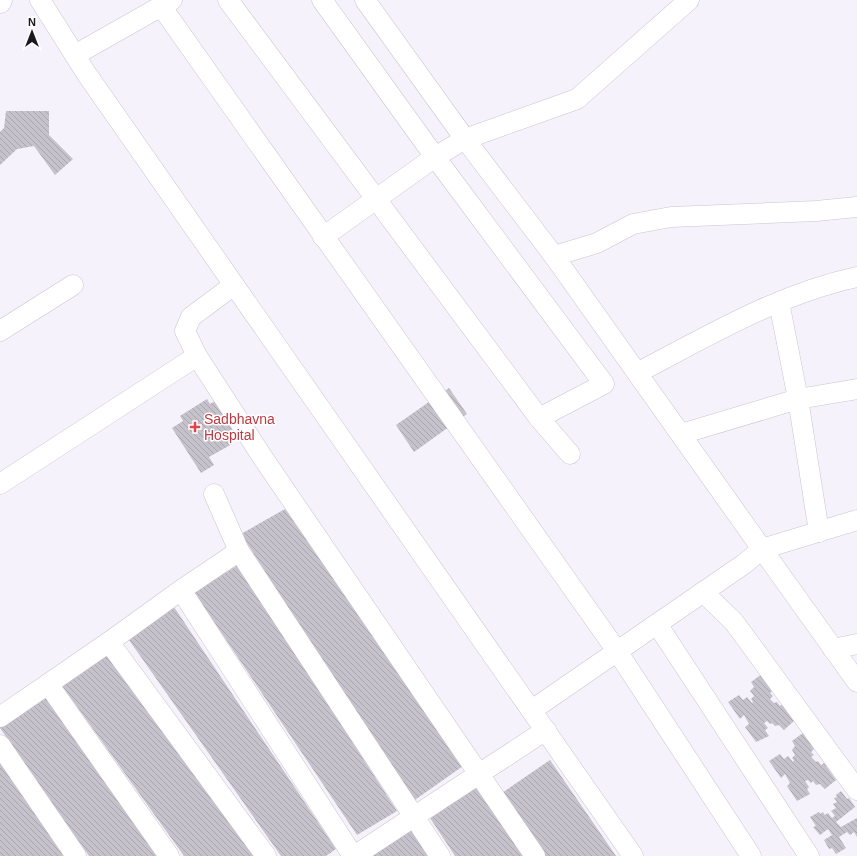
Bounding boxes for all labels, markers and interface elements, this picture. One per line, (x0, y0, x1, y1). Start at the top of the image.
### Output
north arrow (12, 12, 52, 52)
text: N (28, 16, 36, 28)
place label: Sadbhavna Hospital (204, 411, 275, 443)
marker: Sadbhavna Hospital (189, 421, 201, 433)

